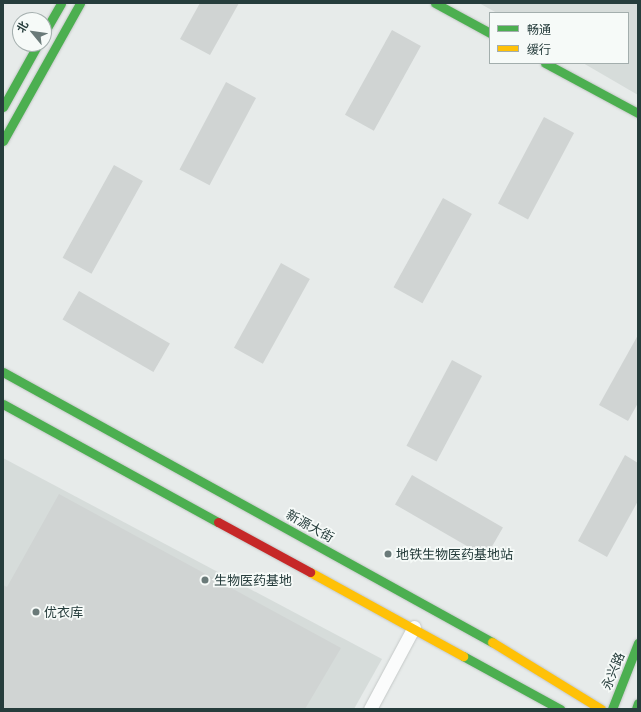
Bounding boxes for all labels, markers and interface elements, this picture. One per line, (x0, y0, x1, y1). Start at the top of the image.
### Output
north arrow (12, 12, 52, 52)
legend (489, 12, 629, 64)
text: 北 (14, 18, 30, 34)
text: 畅通 (527, 22, 551, 37)
text: 缓行 (527, 42, 551, 57)
street label: 新源大街 (283, 507, 337, 545)
place label: 地铁生物医药基地站 (396, 546, 513, 562)
marker: 地铁生物医药基地站 (383, 549, 393, 559)
place label: 生物医药基地 (214, 572, 292, 588)
marker: 生物医药基地 (199, 574, 211, 586)
place label: 优衣库 (44, 604, 83, 620)
marker: 优衣库 (31, 607, 41, 617)
street label: 永兴路 (598, 650, 628, 692)

